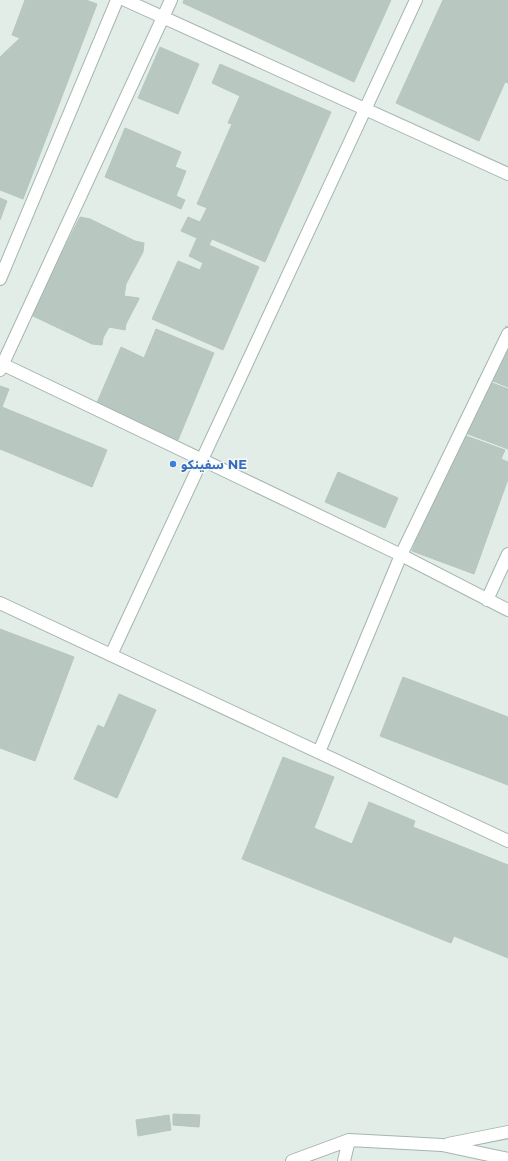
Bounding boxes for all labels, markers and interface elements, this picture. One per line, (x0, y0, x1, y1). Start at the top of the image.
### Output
place label: سفينكو NE (181, 456, 247, 472)
marker: سفينكو NE (168, 459, 178, 469)

